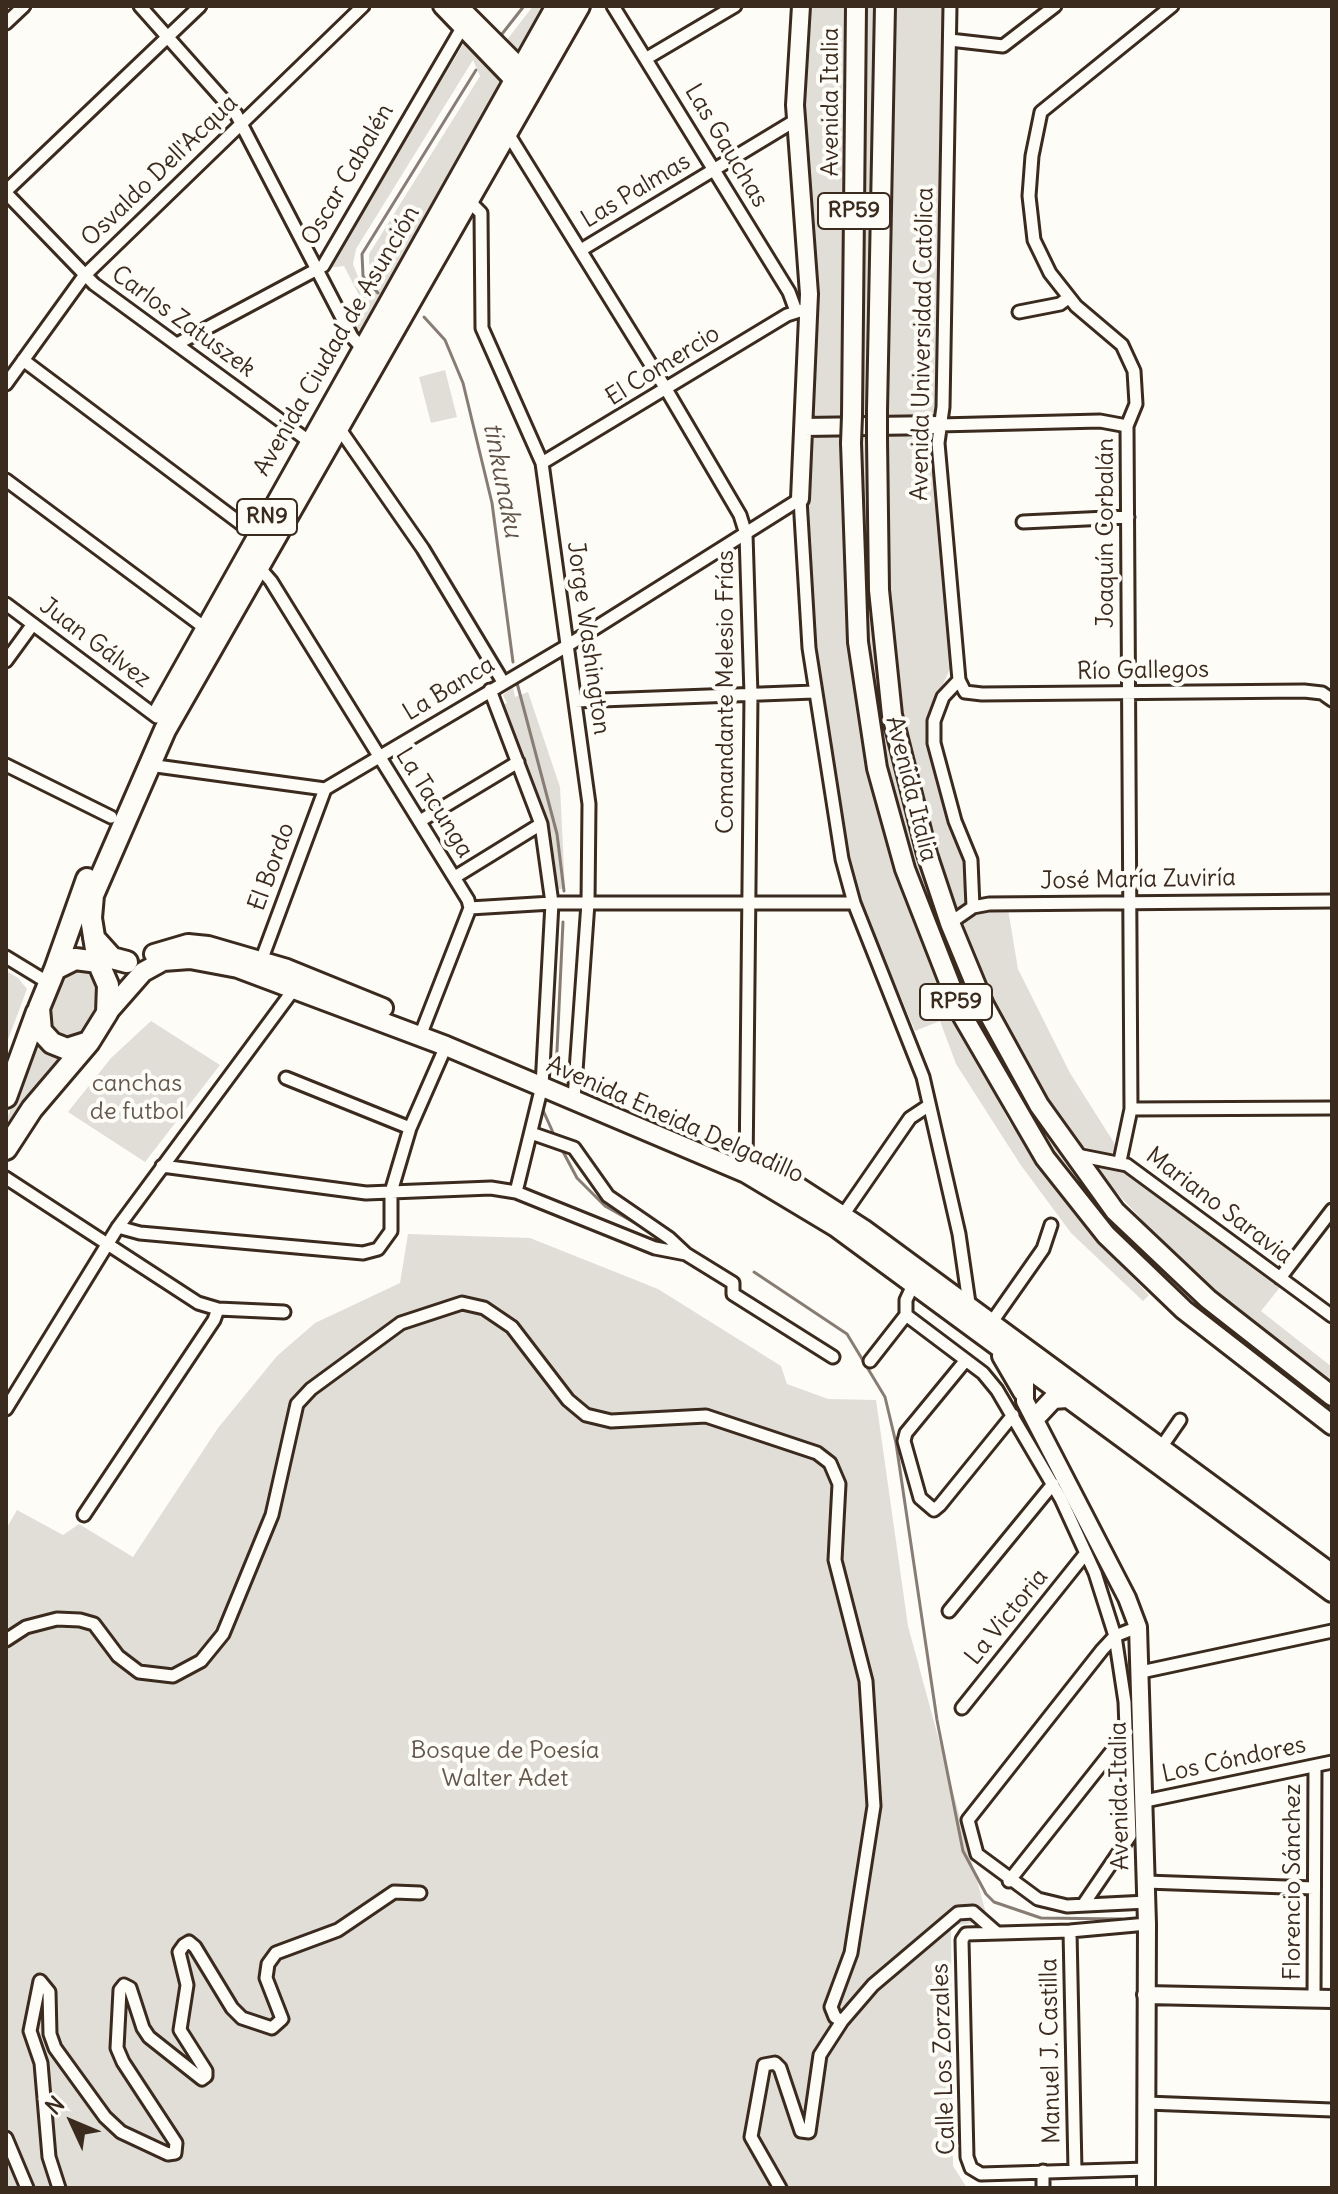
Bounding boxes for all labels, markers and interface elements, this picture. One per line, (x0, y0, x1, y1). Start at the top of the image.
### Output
street label: Avenida Italia (817, 28, 845, 176)
street label: Las Gauchas (678, 79, 774, 213)
street label: Osvaldo Dell'Acqua (76, 89, 244, 253)
street label: Oscar Cabalén (296, 99, 400, 251)
street label: Las Palmas (576, 147, 696, 235)
street label: Avenida Universidad Católica (906, 187, 940, 501)
road number: RP59 (818, 193, 890, 229)
street label: Avenida Ciudad de Asunción (248, 201, 426, 481)
street label: Carlos Zatuszek (105, 260, 261, 384)
street label: El Comercio (601, 320, 725, 412)
water label: tinkunaku (476, 420, 528, 540)
street label: Joaquín Corbalán (1092, 438, 1120, 628)
road number: RN9 (237, 499, 297, 535)
street label: Jorge Washington (560, 540, 616, 736)
street label: Comandante Melesio Frías (712, 550, 740, 834)
street label: Juan Gálvez (34, 592, 156, 694)
street label: La Banca (398, 651, 500, 727)
street label: Río Gallegos (1077, 655, 1209, 687)
street label: Avenida Italia (879, 713, 943, 865)
street label: La Tacunga (389, 743, 479, 863)
street label: El Bordo (243, 819, 301, 915)
street label: José María Zuviría (1040, 864, 1236, 896)
road number: RP59 (920, 984, 992, 1020)
street label: Avenida Eneida Delgadillo (542, 1050, 808, 1190)
park label: canchas de futbol (90, 1070, 184, 1126)
street label: Mariano Saravia (1140, 1142, 1298, 1270)
street label: La Victoria (960, 1563, 1054, 1671)
street label: Avenida Italia (1104, 1721, 1136, 1871)
street label: Los Cóndores (1159, 1731, 1309, 1789)
park label: Bosque de Poesía Walter Adet (411, 1737, 599, 1793)
street label: Florencio Sánchez (1279, 1784, 1307, 1980)
street label: Manuel J. Castilla (1035, 1958, 1067, 2144)
street label: Calle Los Zorzales (926, 1962, 962, 2156)
north arrow (32, 2082, 112, 2162)
text: N (39, 2090, 70, 2121)

